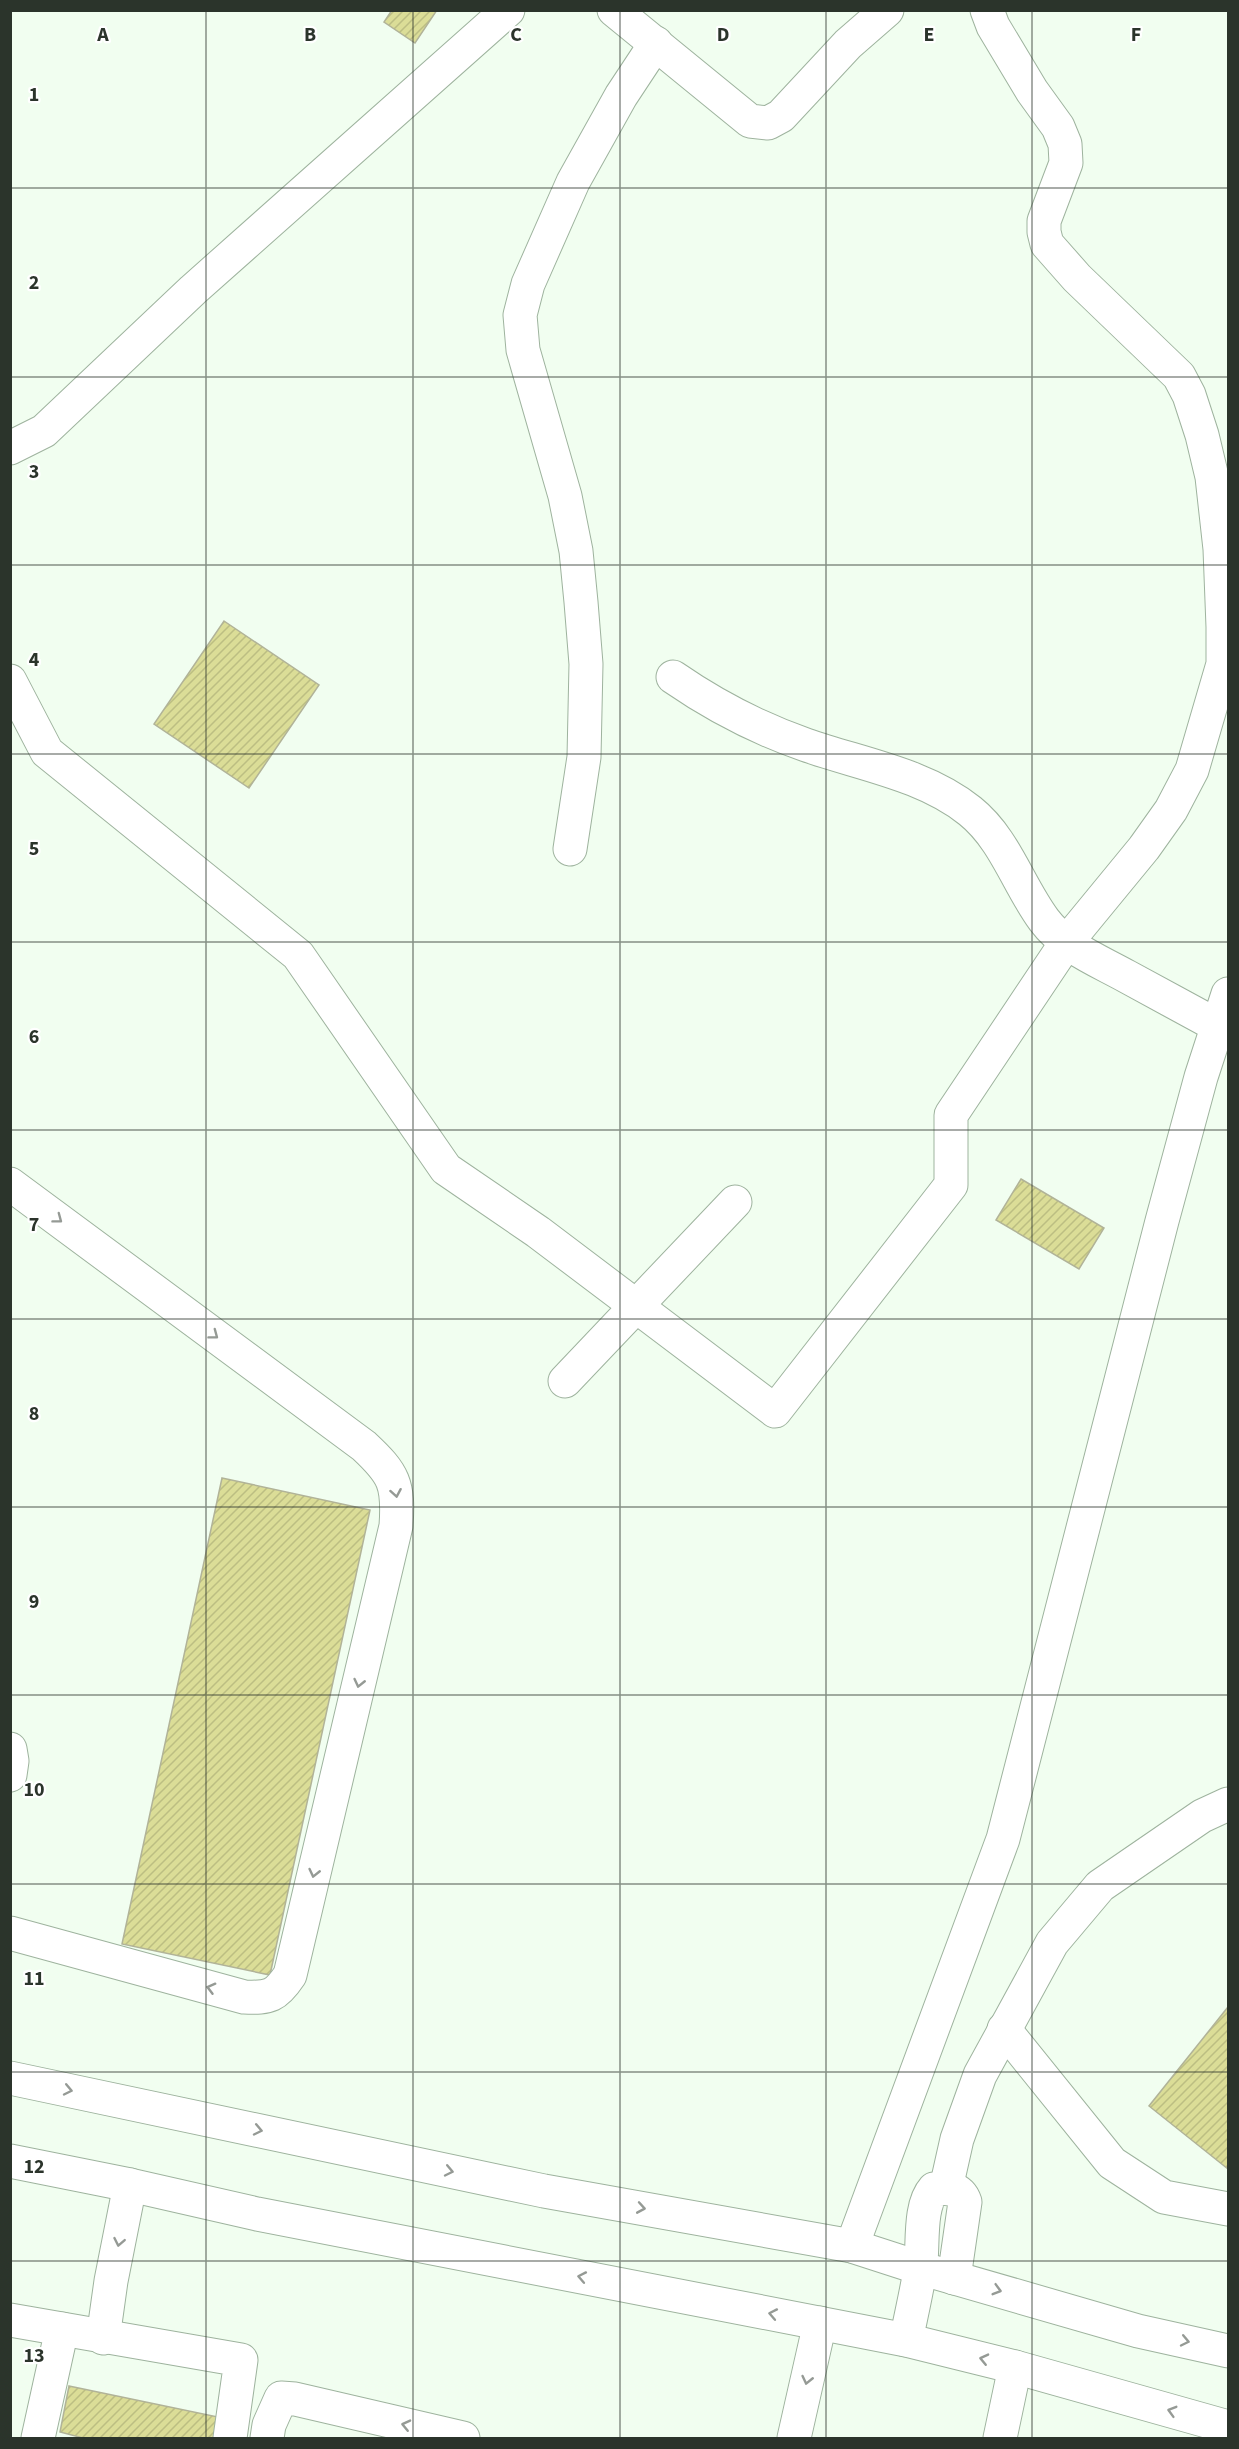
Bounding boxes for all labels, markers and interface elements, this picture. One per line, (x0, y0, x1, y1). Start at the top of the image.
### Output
text: A (96, 21, 109, 49)
text: B (304, 21, 316, 49)
text: C (510, 21, 522, 49)
text: D (717, 21, 729, 49)
text: E (924, 21, 934, 49)
text: F (1131, 21, 1141, 49)
text: 1 (29, 81, 39, 109)
text: 2 (29, 269, 39, 297)
text: 3 (29, 458, 39, 486)
text: 4 (29, 646, 40, 674)
text: 5 (29, 835, 39, 863)
text: 6 (29, 1023, 39, 1051)
text: 7 (29, 1211, 39, 1239)
one-way arrow (51, 1212, 62, 1223)
one-way arrow (208, 1328, 219, 1339)
text: 8 (29, 1400, 39, 1428)
one-way arrow (389, 1487, 402, 1497)
text: 9 (29, 1588, 39, 1616)
one-way arrow (353, 1678, 366, 1688)
text: 10 (23, 1776, 45, 1804)
one-way arrow (308, 1868, 321, 1878)
text: 11 (23, 1965, 45, 1993)
one-way arrow (206, 1983, 216, 1995)
one-way arrow (62, 2083, 72, 2096)
one-way arrow (253, 2123, 263, 2136)
text: 12 (23, 2153, 45, 2181)
one-way arrow (444, 2164, 454, 2177)
one-way arrow (635, 2201, 645, 2214)
one-way arrow (113, 2237, 126, 2247)
one-way arrow (577, 2271, 587, 2284)
one-way arrow (991, 2283, 1002, 2295)
one-way arrow (768, 2308, 778, 2321)
one-way arrow (1180, 2334, 1190, 2347)
text: 13 (23, 2342, 45, 2370)
one-way arrow (979, 2354, 989, 2367)
one-way arrow (802, 2374, 815, 2384)
one-way arrow (1167, 2406, 1178, 2418)
one-way arrow (402, 2420, 412, 2433)

